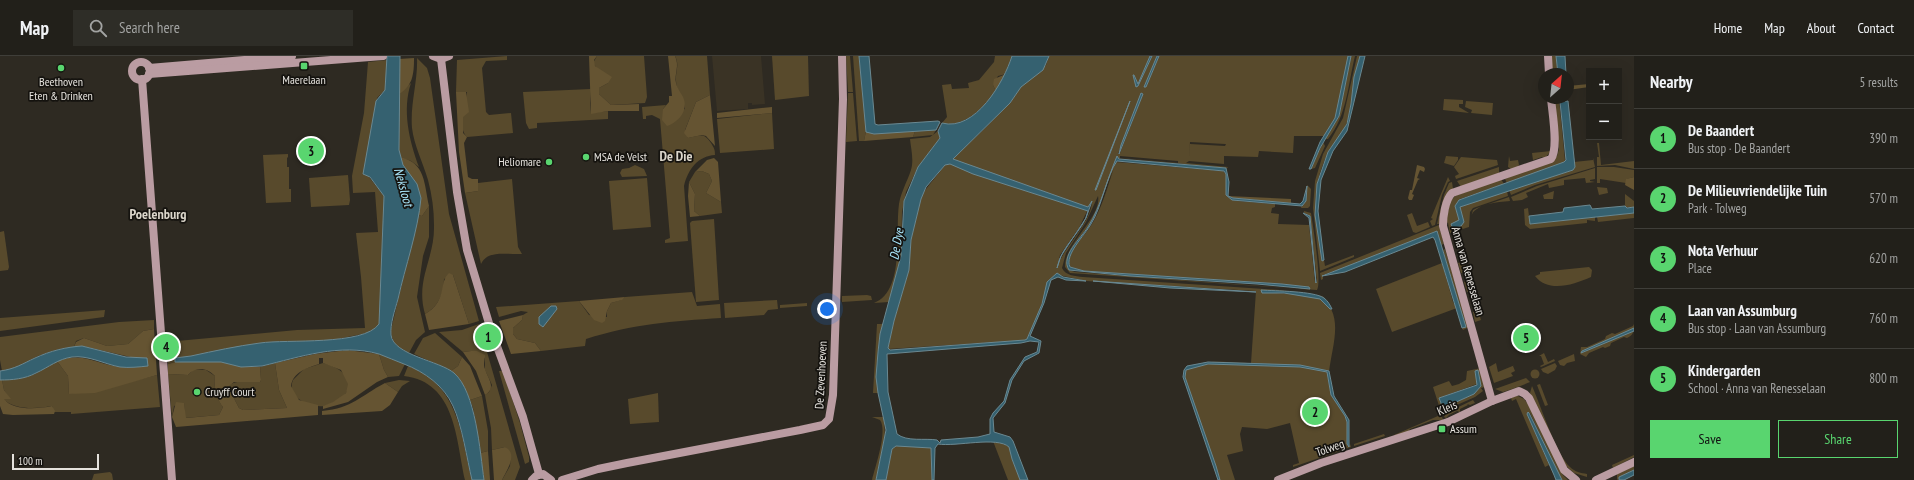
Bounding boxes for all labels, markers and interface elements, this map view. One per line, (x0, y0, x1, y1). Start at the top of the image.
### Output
search box (73, 10, 353, 46)
text: Map (20, 16, 49, 40)
icon: search (87, 17, 109, 39)
text: Search here (119, 18, 180, 37)
text: Home (1714, 19, 1742, 37)
text: Map (1764, 19, 1785, 37)
text: About (1807, 19, 1836, 37)
text: Contact (1858, 19, 1894, 37)
marker: Maerelaan (299, 61, 309, 71)
marker: Beethoven Eten & Drinken (56, 63, 66, 73)
north arrow (1538, 68, 1574, 104)
map controls (1586, 68, 1622, 140)
button: + (1586, 68, 1622, 104)
text: Nearby (1650, 71, 1693, 93)
place label: Maerelaan (282, 72, 326, 87)
place label: Beethoven Eten & Drinken (29, 74, 93, 103)
text: 5 results (1859, 74, 1898, 91)
button: − (1586, 104, 1622, 140)
text: De Baandert (1688, 121, 1754, 140)
text: 1 (1660, 130, 1666, 147)
text: 390 m (1869, 130, 1898, 147)
pin: 3 (298, 136, 324, 166)
text: Bus stop · De Baandert (1688, 140, 1790, 157)
district label: De Die (660, 147, 692, 165)
place label: MSA de Velst (594, 149, 648, 164)
marker: MSA de Velst (581, 152, 591, 162)
place label: Heliomare (498, 154, 541, 169)
marker: Heliomare (544, 157, 554, 167)
water label: Neksloot (390, 166, 418, 210)
text: De Milieuvriendelijke Tuin (1688, 181, 1827, 200)
text: 2 (1660, 190, 1666, 207)
text: 570 m (1869, 190, 1898, 207)
text: Park · Tolweg (1688, 200, 1747, 217)
district label: Poelenburg (130, 205, 186, 223)
water label: De Dye (885, 225, 908, 261)
street label: Anna van Renesselaan (1449, 225, 1488, 317)
text: Nota Verhuur (1688, 241, 1758, 260)
text: 3 (1660, 250, 1666, 267)
text: 620 m (1869, 250, 1898, 267)
text: Place (1688, 260, 1712, 277)
your location (817, 299, 837, 319)
text: Laan van Assumburg (1688, 301, 1797, 320)
text: 4 (1660, 310, 1666, 327)
text: 760 m (1869, 310, 1898, 327)
text: Bus stop · Laan van Assumburg (1688, 320, 1826, 337)
pin: 1 (475, 322, 501, 352)
pin: 5 (1513, 323, 1539, 353)
pin: 4 (153, 332, 179, 362)
street label: De Zevenhoeven (811, 341, 830, 409)
text: Kindergarden (1688, 361, 1760, 380)
text: 5 (1660, 370, 1666, 387)
text: 800 m (1869, 370, 1898, 387)
text: School · Anna van Renesselaan (1688, 380, 1826, 397)
place label: Cruyff Court (205, 384, 255, 399)
marker: Cruyff Court (192, 387, 202, 397)
pin: 2 (1302, 397, 1328, 427)
street label: Kleis (1435, 397, 1459, 418)
button: Save (1650, 420, 1770, 458)
button: Share (1778, 420, 1898, 458)
place label: Assum (1450, 421, 1477, 436)
marker: Assum (1437, 424, 1447, 434)
street label: Tolweg (1314, 436, 1346, 459)
scale bar (12, 452, 99, 471)
text: 100 m (18, 454, 42, 468)

